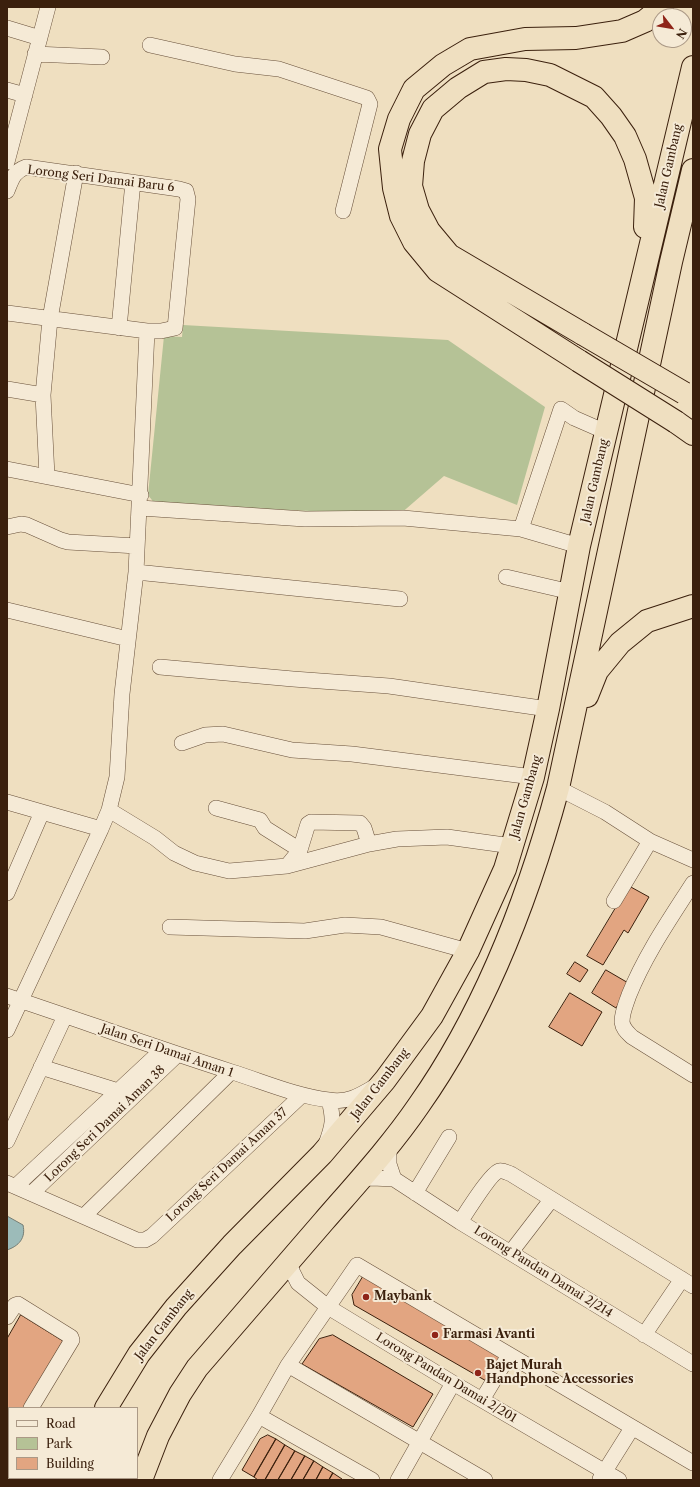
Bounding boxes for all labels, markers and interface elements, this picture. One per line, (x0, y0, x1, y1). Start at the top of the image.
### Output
north arrow (652, 8, 692, 48)
text: N (673, 26, 690, 41)
street label: Jalan Gambang (652, 123, 686, 209)
street label: Lorong Seri Damai Baru 6 (27, 163, 175, 195)
street label: Jalan Gambang (578, 438, 612, 524)
street label: Jalan Gambang (507, 754, 545, 840)
street label: Jalan Seri Damai Aman 1 (99, 1022, 235, 1080)
street label: Jalan Gambang (348, 1046, 412, 1122)
street label: Lorong Seri Damai Aman 38 (42, 1063, 168, 1185)
street label: Lorong Seri Damai Aman 37 (163, 1105, 291, 1225)
street label: Lorong Pandan Damai 2/214 (471, 1223, 615, 1321)
street label: Jalan Gambang (132, 1287, 196, 1363)
place label: Maybank (374, 1290, 432, 1304)
marker: Maybank (361, 1292, 371, 1302)
place label: Farmasi Avanti (443, 1328, 535, 1342)
street label: Lorong Pandan Damai 2/201 (373, 1330, 519, 1426)
marker: Farmasi Avanti (430, 1330, 440, 1340)
place label: Bajet Murah Handphone Accessories (486, 1359, 633, 1387)
marker: Bajet Murah Handphone Accessories (473, 1368, 483, 1378)
legend (8, 1407, 138, 1479)
text: Road (46, 1416, 76, 1431)
text: Park (46, 1436, 72, 1451)
text: Building (46, 1456, 94, 1471)

